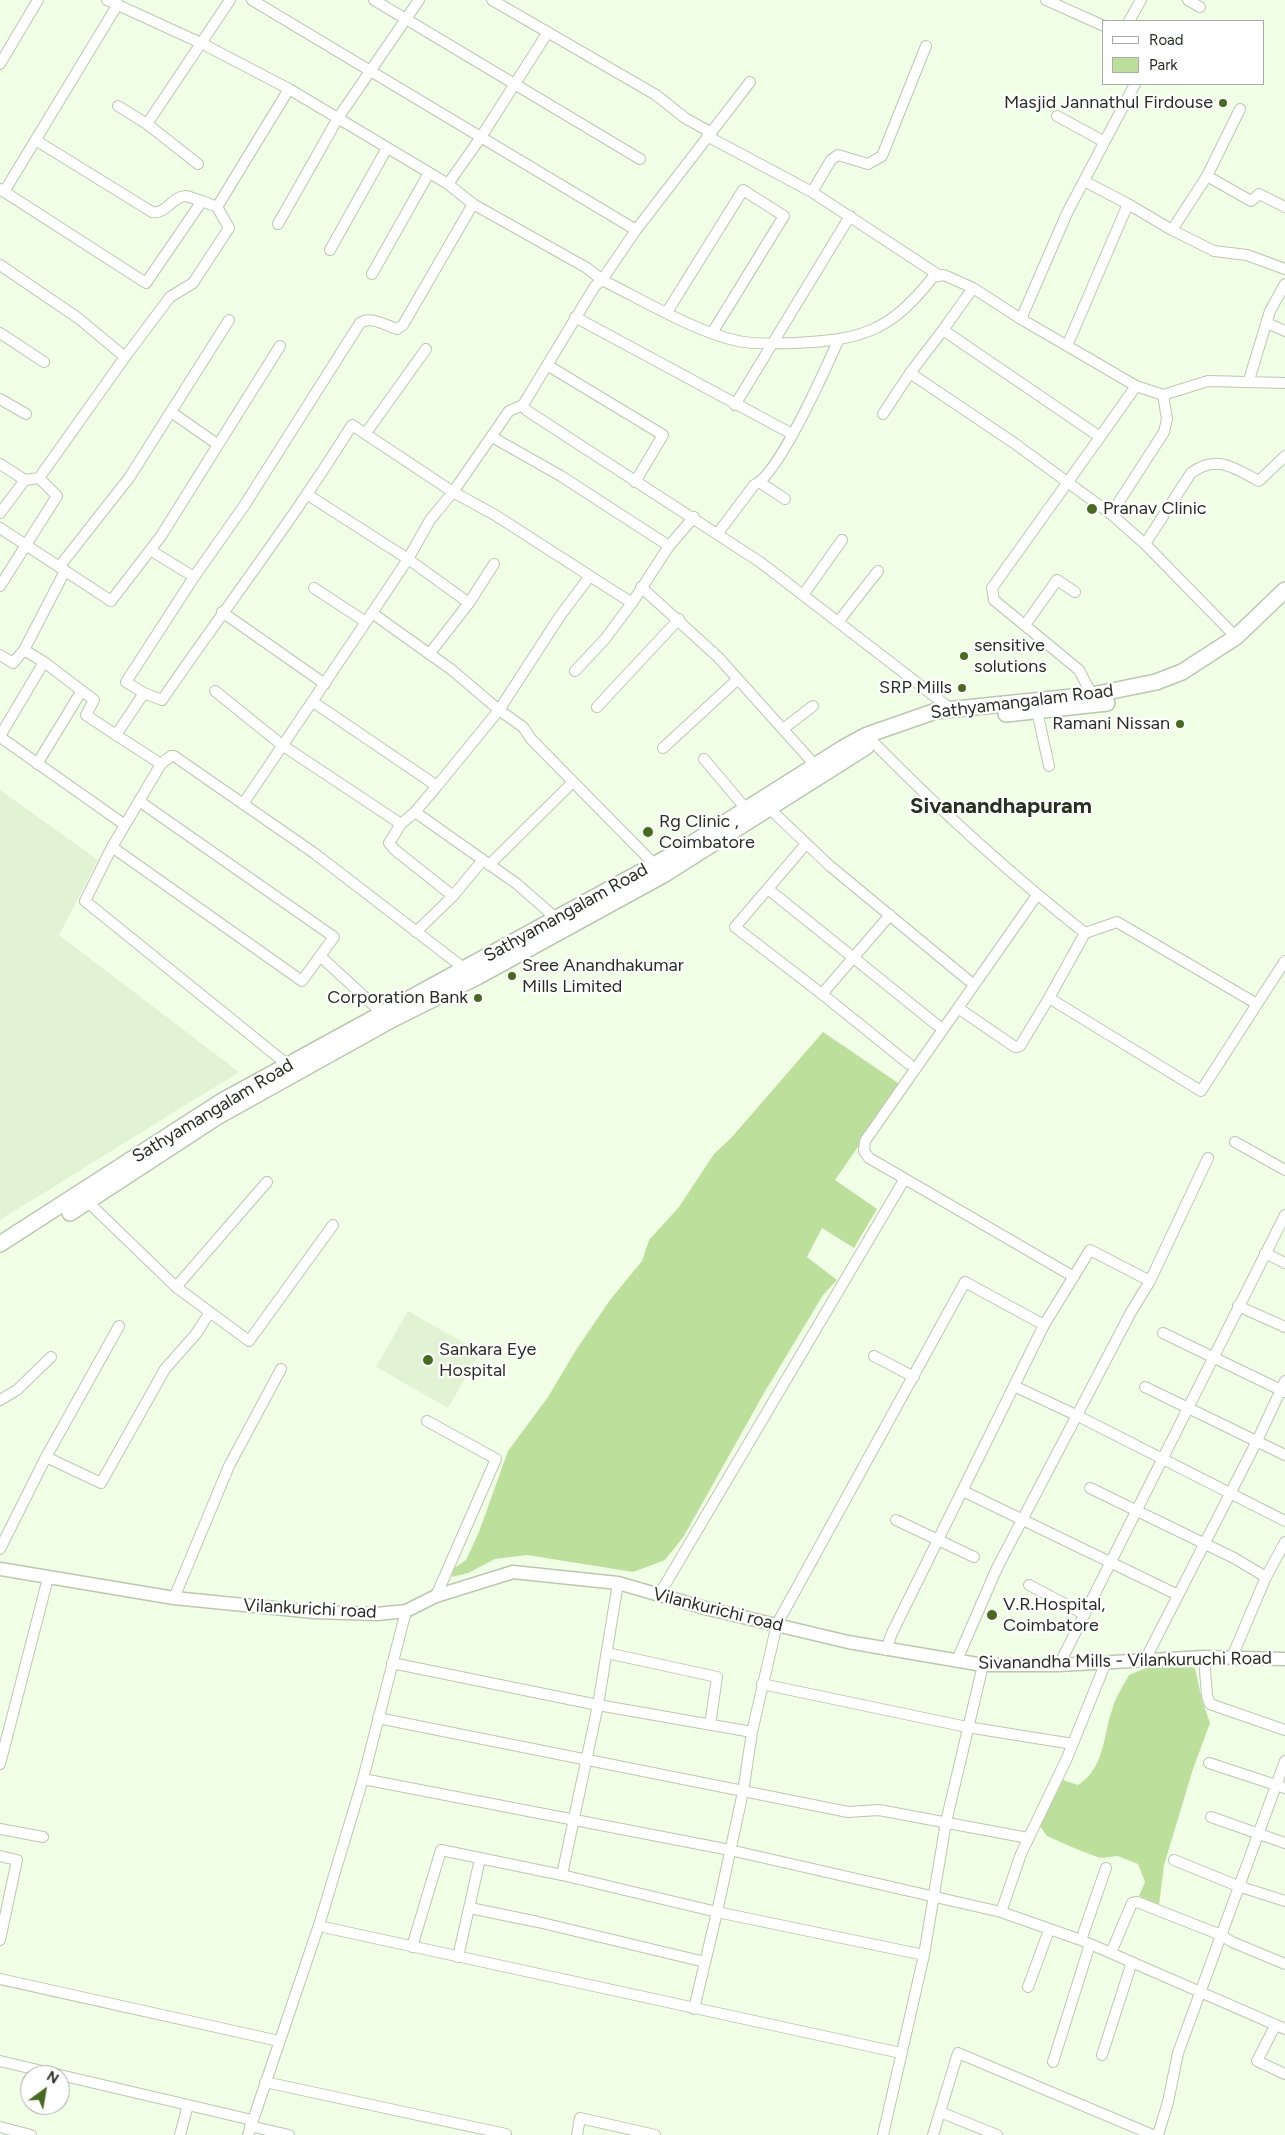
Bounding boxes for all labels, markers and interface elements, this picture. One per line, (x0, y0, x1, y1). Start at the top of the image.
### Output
legend (1102, 20, 1265, 85)
text: Road (1149, 31, 1184, 49)
text: Park (1149, 56, 1178, 74)
place label: Masjid Jannathul Firdouse (1004, 92, 1213, 114)
marker: Masjid Jannathul Firdouse (1217, 97, 1229, 109)
place label: Pranav Clinic (1103, 498, 1207, 520)
marker: Pranav Clinic (1085, 502, 1099, 516)
place label: sensitive solutions (974, 635, 1047, 678)
marker: sensitive solutions (958, 650, 970, 662)
place label: SRP Mills (879, 677, 952, 699)
street label: Sathyamangalam Road (929, 680, 1115, 724)
marker: SRP Mills (956, 682, 968, 694)
place label: Ramani Nissan (1052, 713, 1170, 735)
marker: Ramani Nissan (1174, 718, 1186, 730)
district label: Sivanandhapuram (910, 794, 1092, 820)
place label: Rg Clinic , Coimbatore (659, 811, 755, 854)
marker: Rg Clinic , Coimbatore (641, 825, 655, 839)
street label: Sathyamangalam Road (480, 859, 652, 967)
place label: Sree Anandhakumar Mills Limited (522, 955, 684, 998)
marker: Sree Anandhakumar Mills Limited (506, 970, 518, 982)
place label: Corporation Bank (327, 987, 468, 1009)
marker: Corporation Bank (472, 992, 484, 1004)
street label: Sathyamangalam Road (129, 1054, 297, 1168)
place label: Sankara Eye Hospital (439, 1339, 536, 1382)
marker: Sankara Eye Hospital (421, 1353, 435, 1367)
street label: Vilankurichi road (651, 1583, 785, 1637)
place label: V.R.Hospital, Coimbatore (1003, 1594, 1105, 1636)
street label: Vilankurichi road (243, 1595, 377, 1623)
marker: V.R.Hospital, Coimbatore (985, 1608, 999, 1622)
street label: Sivanandha Mills - Vilankuruchi Road (978, 1648, 1272, 1674)
north arrow (20, 2065, 70, 2115)
text: N (44, 2068, 62, 2088)

